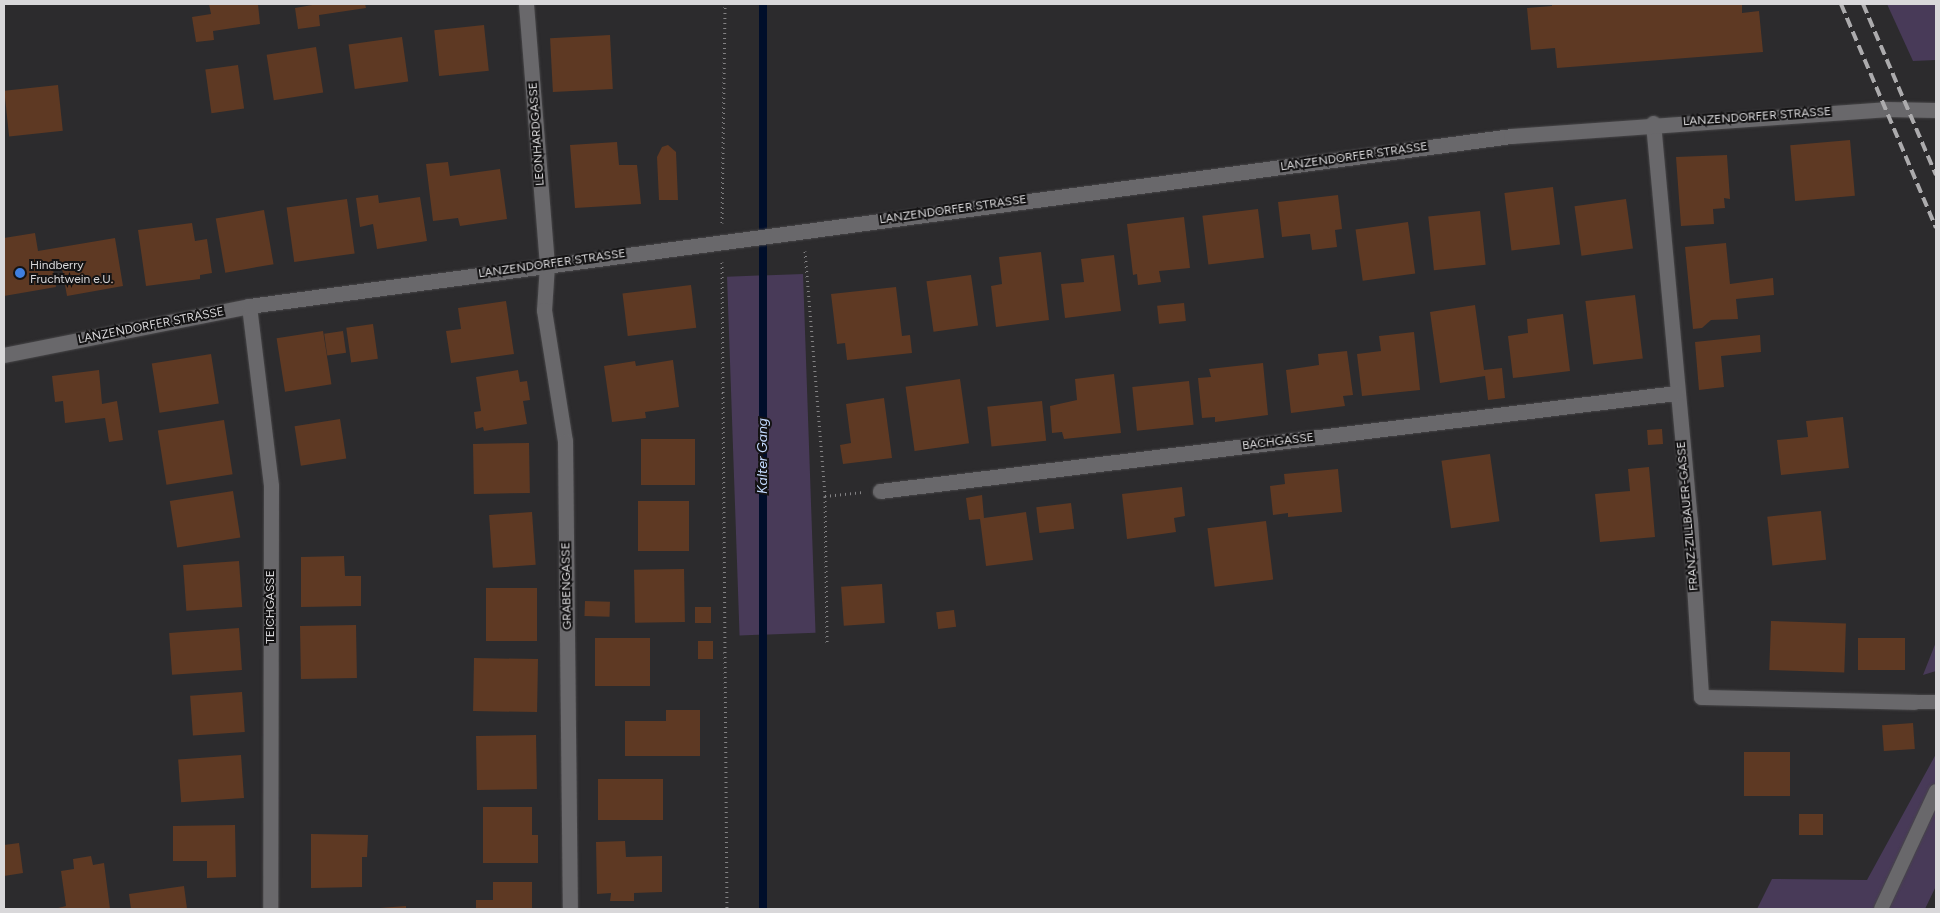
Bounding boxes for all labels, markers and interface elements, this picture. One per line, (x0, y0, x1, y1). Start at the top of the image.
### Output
street label: LEONHARDGASSE (526, 82, 548, 186)
street label: LANZENDORFER STRASSE (1682, 105, 1832, 129)
street label: LANZENDORFER STRASSE (1280, 140, 1428, 174)
street label: LANZENDORFER STRASSE (879, 193, 1027, 227)
street label: LANZENDORFER STRASSE (478, 247, 626, 281)
place label: Hindberry Fruchtwein e.U. (30, 259, 113, 287)
marker: Hindberry Fruchtwein e.U. (14, 267, 26, 279)
street label: LANZENDORFER STRASSE (77, 305, 225, 347)
water label: Kalter Gang (755, 418, 771, 494)
street label: BACHGASSE (1241, 430, 1315, 454)
street label: FRANZ-ZILLBAUER-GASSE (1674, 441, 1702, 591)
street label: GRABENGASSE (559, 542, 575, 630)
street label: TEICHGASSE (264, 570, 278, 644)

